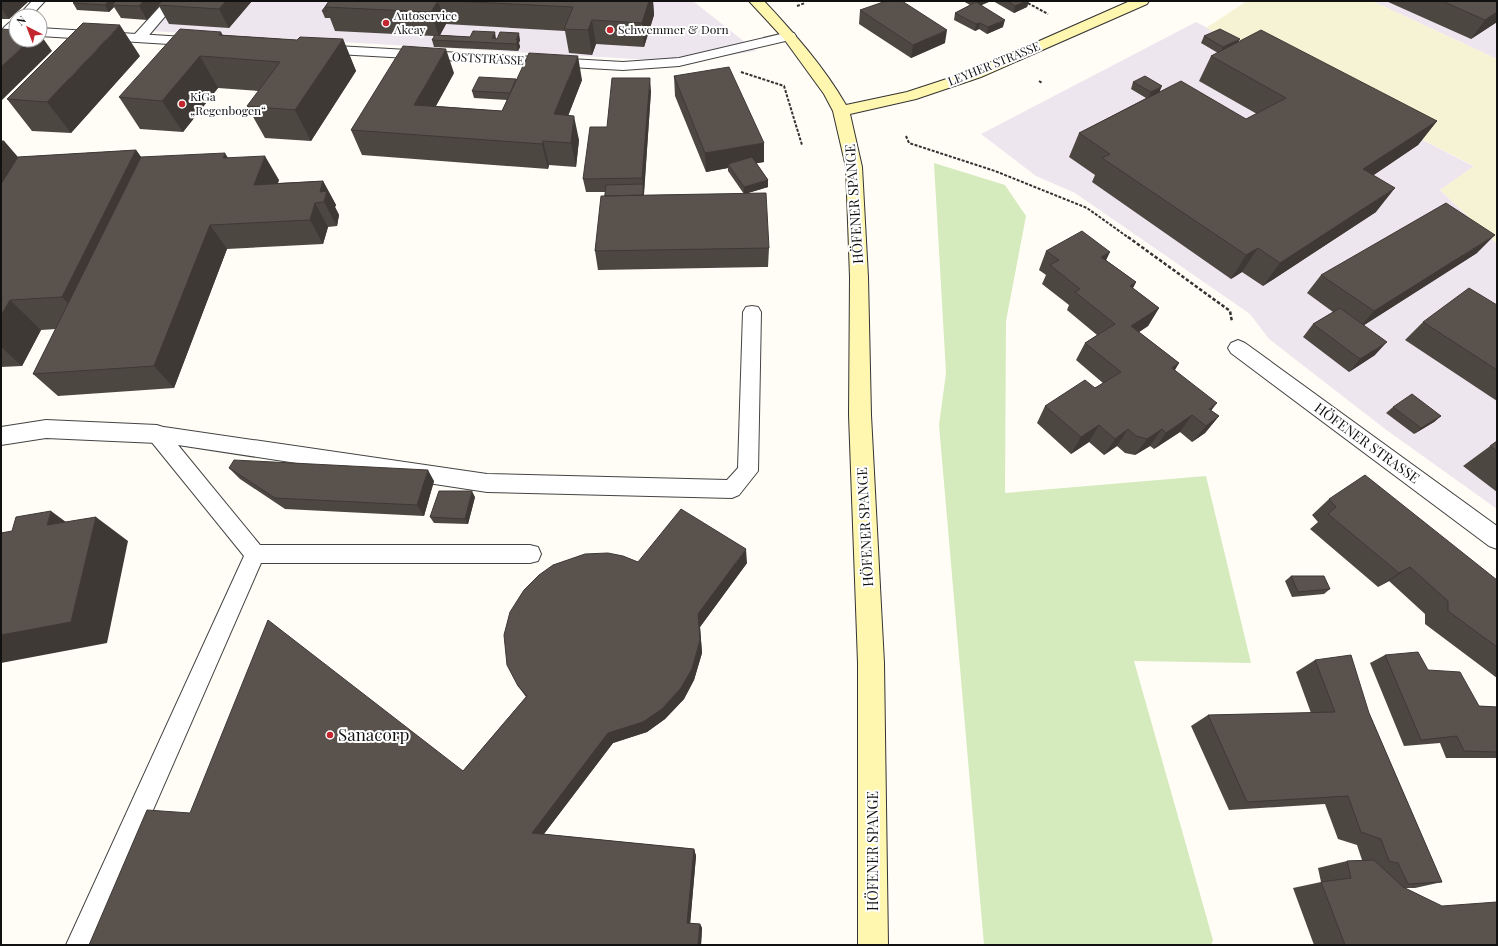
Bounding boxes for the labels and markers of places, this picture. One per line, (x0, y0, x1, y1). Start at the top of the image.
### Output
place label: Autoservice Akcay (393, 7, 457, 37)
marker: Autoservice Akcay (381, 18, 391, 28)
place label: Schwemmer & Dorn (618, 21, 729, 37)
marker: Schwemmer & Dorn (605, 25, 615, 35)
place label: KiGa „Regenbogen“ (190, 88, 266, 118)
marker: KiGa „Regenbogen“ (177, 99, 187, 109)
place label: Sanacorp (338, 723, 409, 745)
marker: Sanacorp (325, 730, 335, 740)

